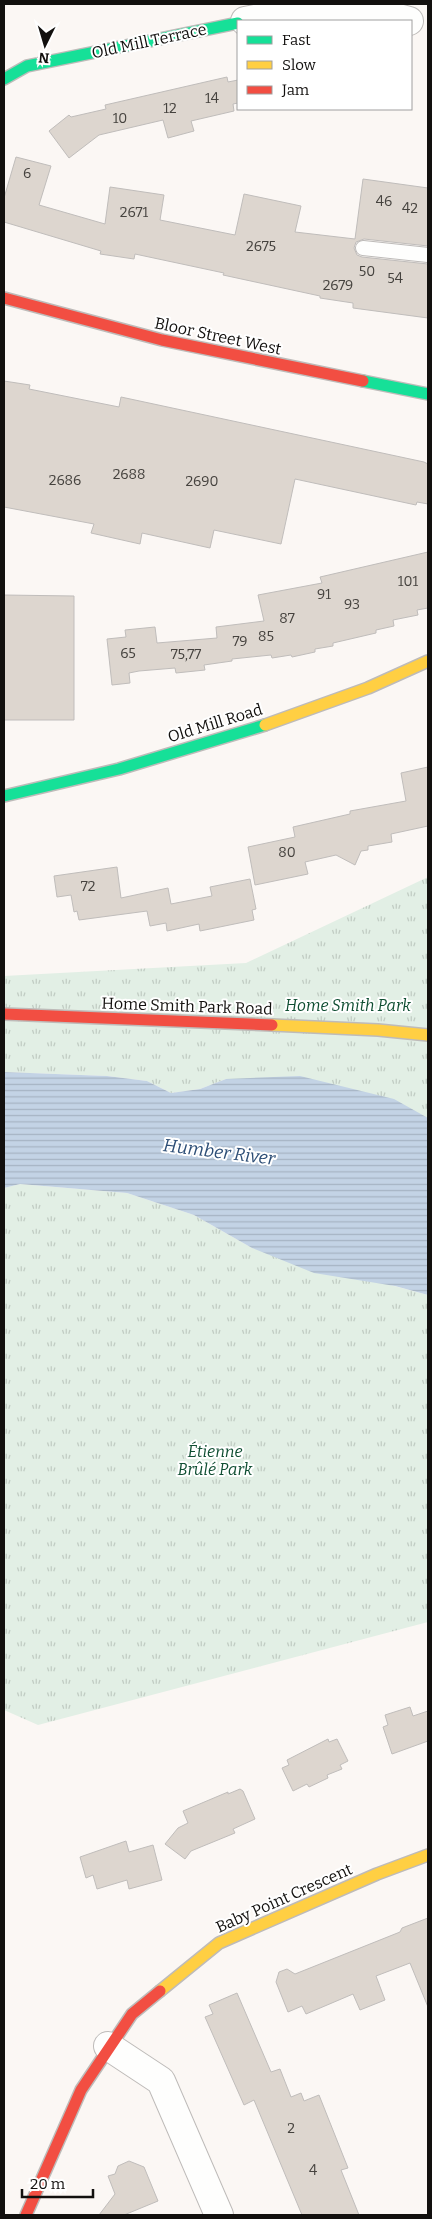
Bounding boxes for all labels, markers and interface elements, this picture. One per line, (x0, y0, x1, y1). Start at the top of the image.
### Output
north arrow (20, 20, 70, 70)
street label: Old Mill Terrace (90, 20, 208, 62)
legend (237, 20, 412, 110)
text: Fast (282, 31, 311, 49)
text: N (38, 48, 50, 66)
text: Slow (282, 56, 317, 74)
text: Jam (281, 81, 310, 99)
house number: 14 (205, 90, 219, 107)
house number: 12 (163, 100, 177, 117)
house number: 10 (113, 110, 127, 127)
house number: 6 (23, 165, 31, 182)
house number: 46 (376, 193, 392, 210)
house number: 42 (402, 200, 418, 217)
house number: 2671 (120, 204, 149, 221)
house number: 2675 (246, 238, 276, 255)
house number: 50 (359, 263, 375, 280)
house number: 54 (387, 270, 403, 287)
house number: 2679 (323, 277, 353, 294)
street label: Bloor Street West (153, 313, 283, 359)
house number: 2688 (113, 466, 145, 483)
house number: 2686 (49, 472, 81, 489)
house number: 2690 (185, 473, 219, 490)
house number: 101 (398, 573, 418, 590)
house number: 91 (317, 586, 331, 603)
house number: 93 (344, 596, 360, 613)
house number: 87 (279, 610, 295, 627)
house number: 85 (258, 628, 274, 645)
house number: 79 (233, 633, 248, 650)
house number: 65 (120, 645, 136, 662)
house number: 75,77 (171, 646, 201, 663)
street label: Old Mill Road (165, 699, 265, 746)
house number: 80 (278, 844, 296, 861)
house number: 72 (81, 878, 95, 895)
street label: Home Smith Park Road (101, 994, 273, 1019)
park label: Home Smith Park (285, 996, 411, 1015)
water label: Humber River (162, 1134, 277, 1170)
park label: Étienne Brûlé Park (178, 1441, 253, 1479)
street label: Baby Point Crescent (213, 1859, 355, 1937)
house number: 2 (287, 2120, 295, 2137)
house number: 4 (309, 2162, 317, 2179)
scale bar (22, 2166, 94, 2198)
text: 20 m (30, 2175, 66, 2193)

